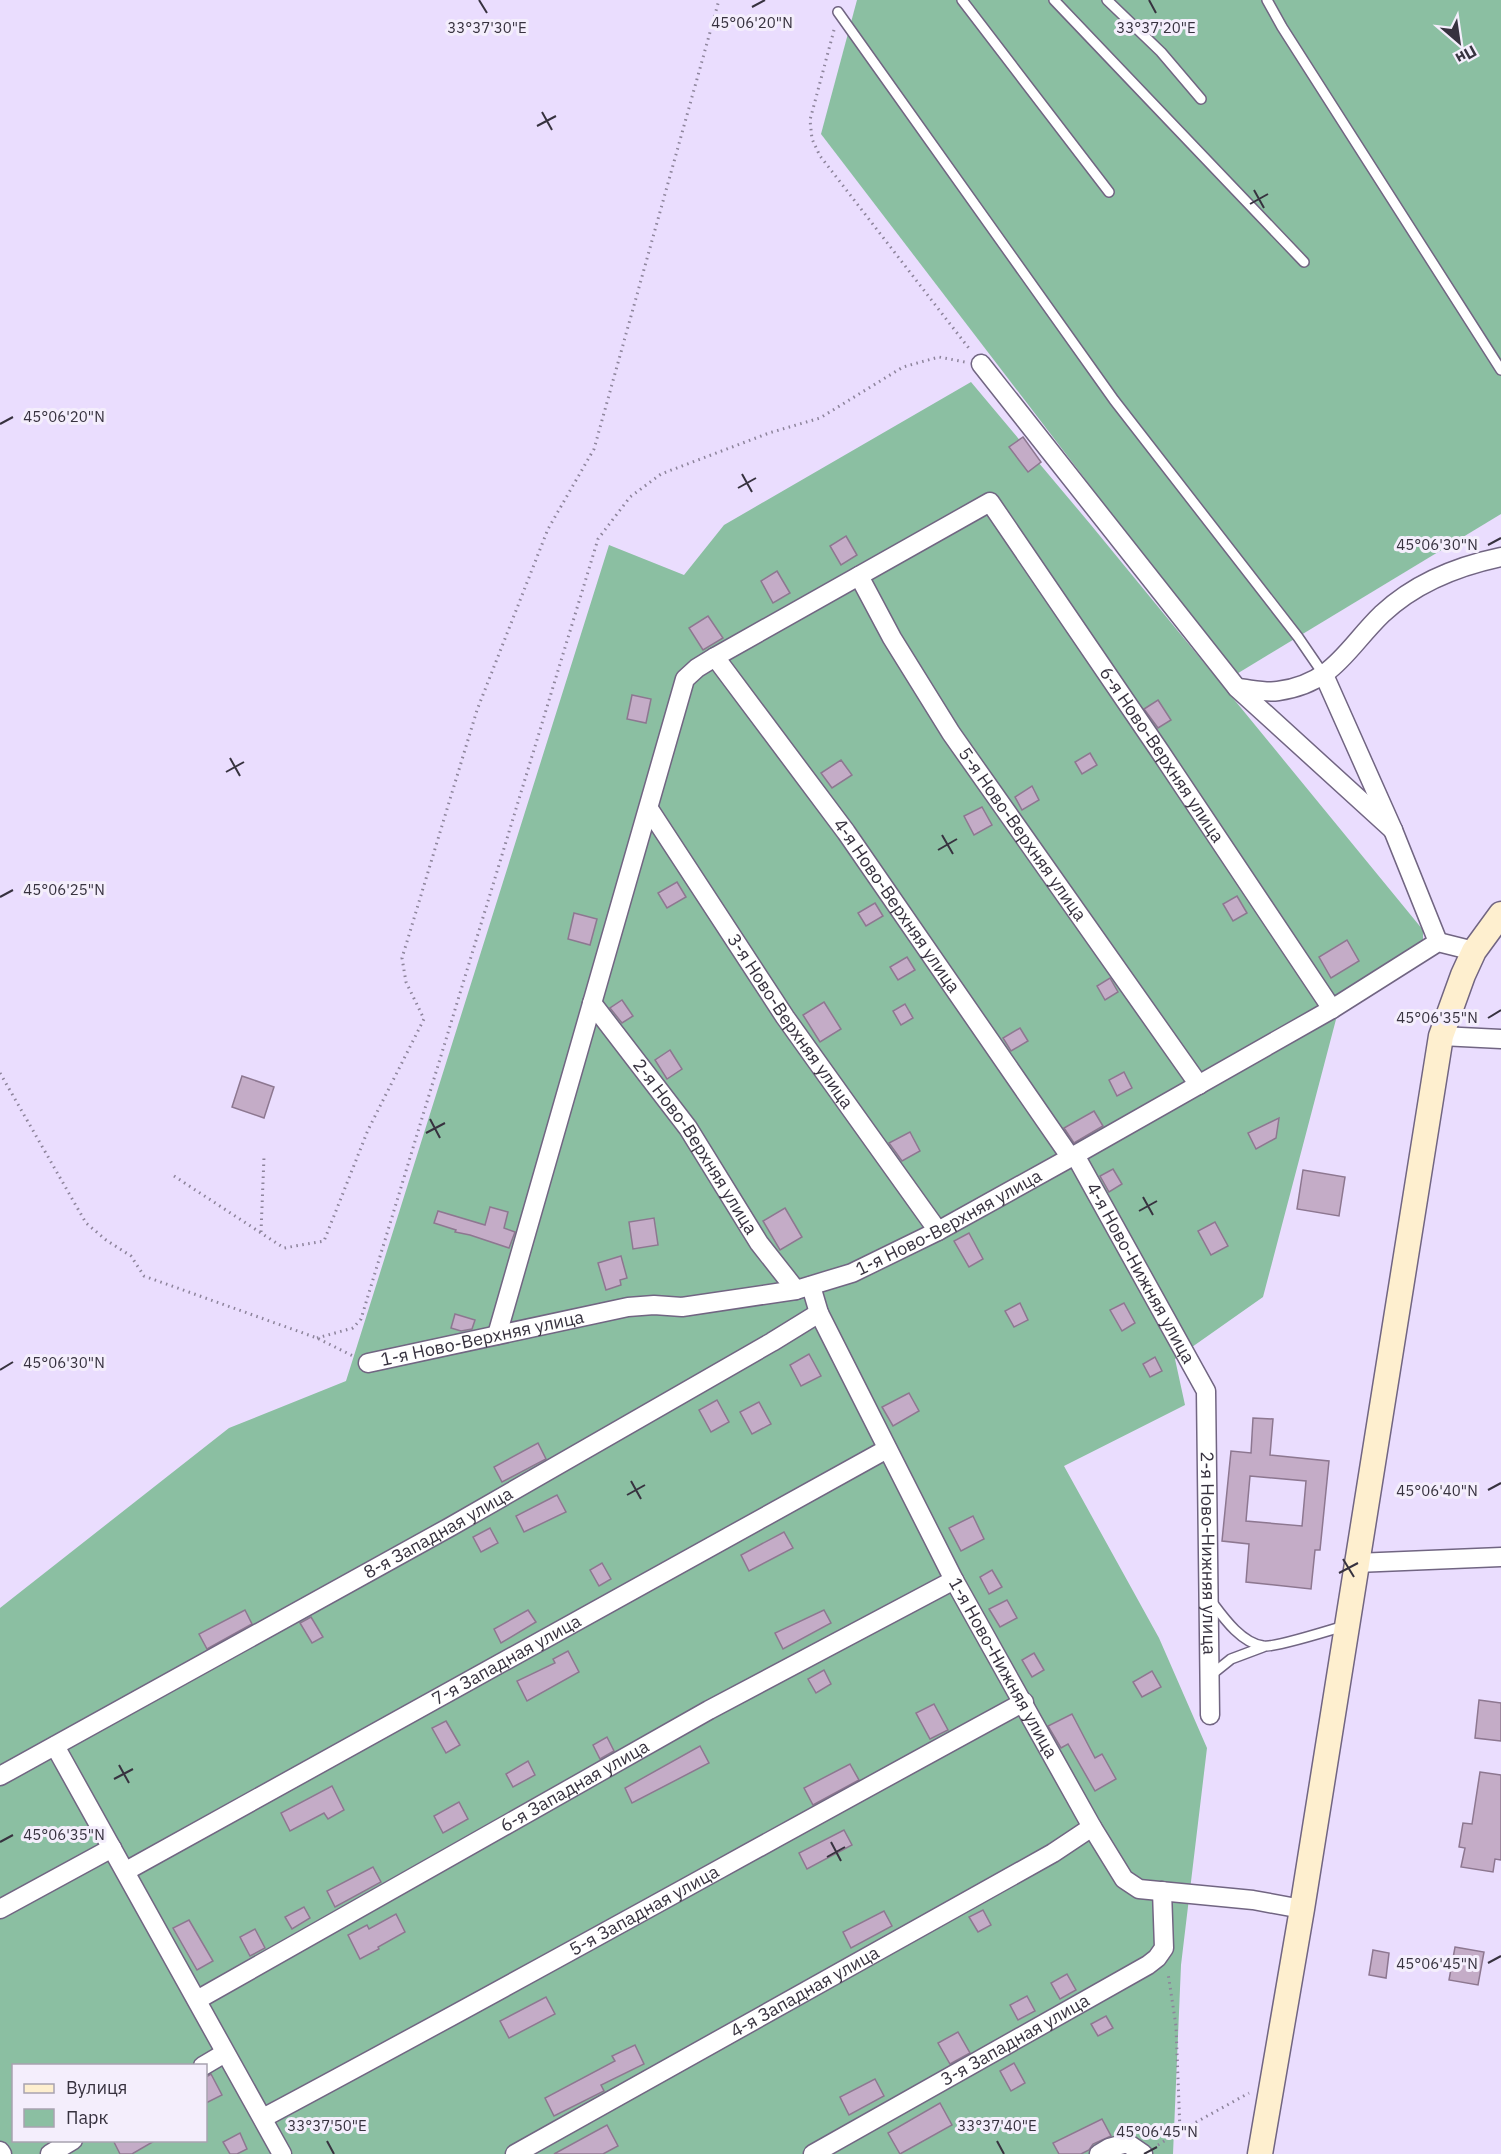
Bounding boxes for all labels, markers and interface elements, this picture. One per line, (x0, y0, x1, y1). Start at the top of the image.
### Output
north arrow (1429, 12, 1489, 72)
text: 45°06'20"N (711, 13, 793, 32)
text: 33°37'30"E (447, 18, 527, 37)
text: 33°37'20"E (1116, 18, 1196, 37)
text: Пн (1452, 41, 1480, 69)
text: 45°06'20"N (23, 407, 105, 426)
text: 45°06'30"N (1396, 535, 1478, 554)
street label: 6-я Ново-Верхняя улица (1095, 662, 1230, 847)
street label: 5-я Ново-Верхняя улица (954, 743, 1092, 926)
street label: 4-я Ново-Верхняя улица (829, 813, 966, 997)
text: 45°06'25"N (23, 880, 105, 899)
street label: 3-я Ново-Верхняя улица (723, 929, 859, 1113)
text: 45°06'35"N (1396, 1008, 1478, 1027)
street label: 2-я Ново-Верхняя улица (628, 1054, 763, 1239)
street label: 1-я Ново-Верхняя улица (852, 1164, 1046, 1280)
street label: 4-я Ново-Нижняя улица (1082, 1178, 1201, 1368)
street label: 1-я Ново-Верхняя улица (379, 1305, 586, 1371)
text: 45°06'30"N (23, 1353, 105, 1372)
street label: 2-я Ново-Нижняя улица (1196, 1451, 1221, 1655)
street label: 8-я Западная улица (359, 1481, 517, 1584)
text: 45°06'40"N (1396, 1481, 1478, 1500)
street label: 1-я Ново-Нижняя улица (944, 1573, 1063, 1762)
street label: 7-я Западная улица (427, 1609, 585, 1710)
street label: 6-я Западная улица (496, 1734, 653, 1837)
text: 45°06'35"N (23, 1825, 105, 1844)
street label: 5-я Западная улица (565, 1859, 723, 1961)
street label: 4-я Западная улица (726, 1940, 883, 2042)
text: 45°06'45"N (1396, 1954, 1478, 1973)
street label: 3-я Западная улица (936, 1988, 1094, 2091)
legend (12, 2064, 207, 2142)
text: Вулиця (66, 2076, 127, 2099)
text: Парк (66, 2106, 109, 2129)
text: 33°37'50"E (287, 2116, 367, 2135)
text: 33°37'40"E (957, 2116, 1037, 2135)
text: 45°06'45"N (1116, 2122, 1198, 2141)

